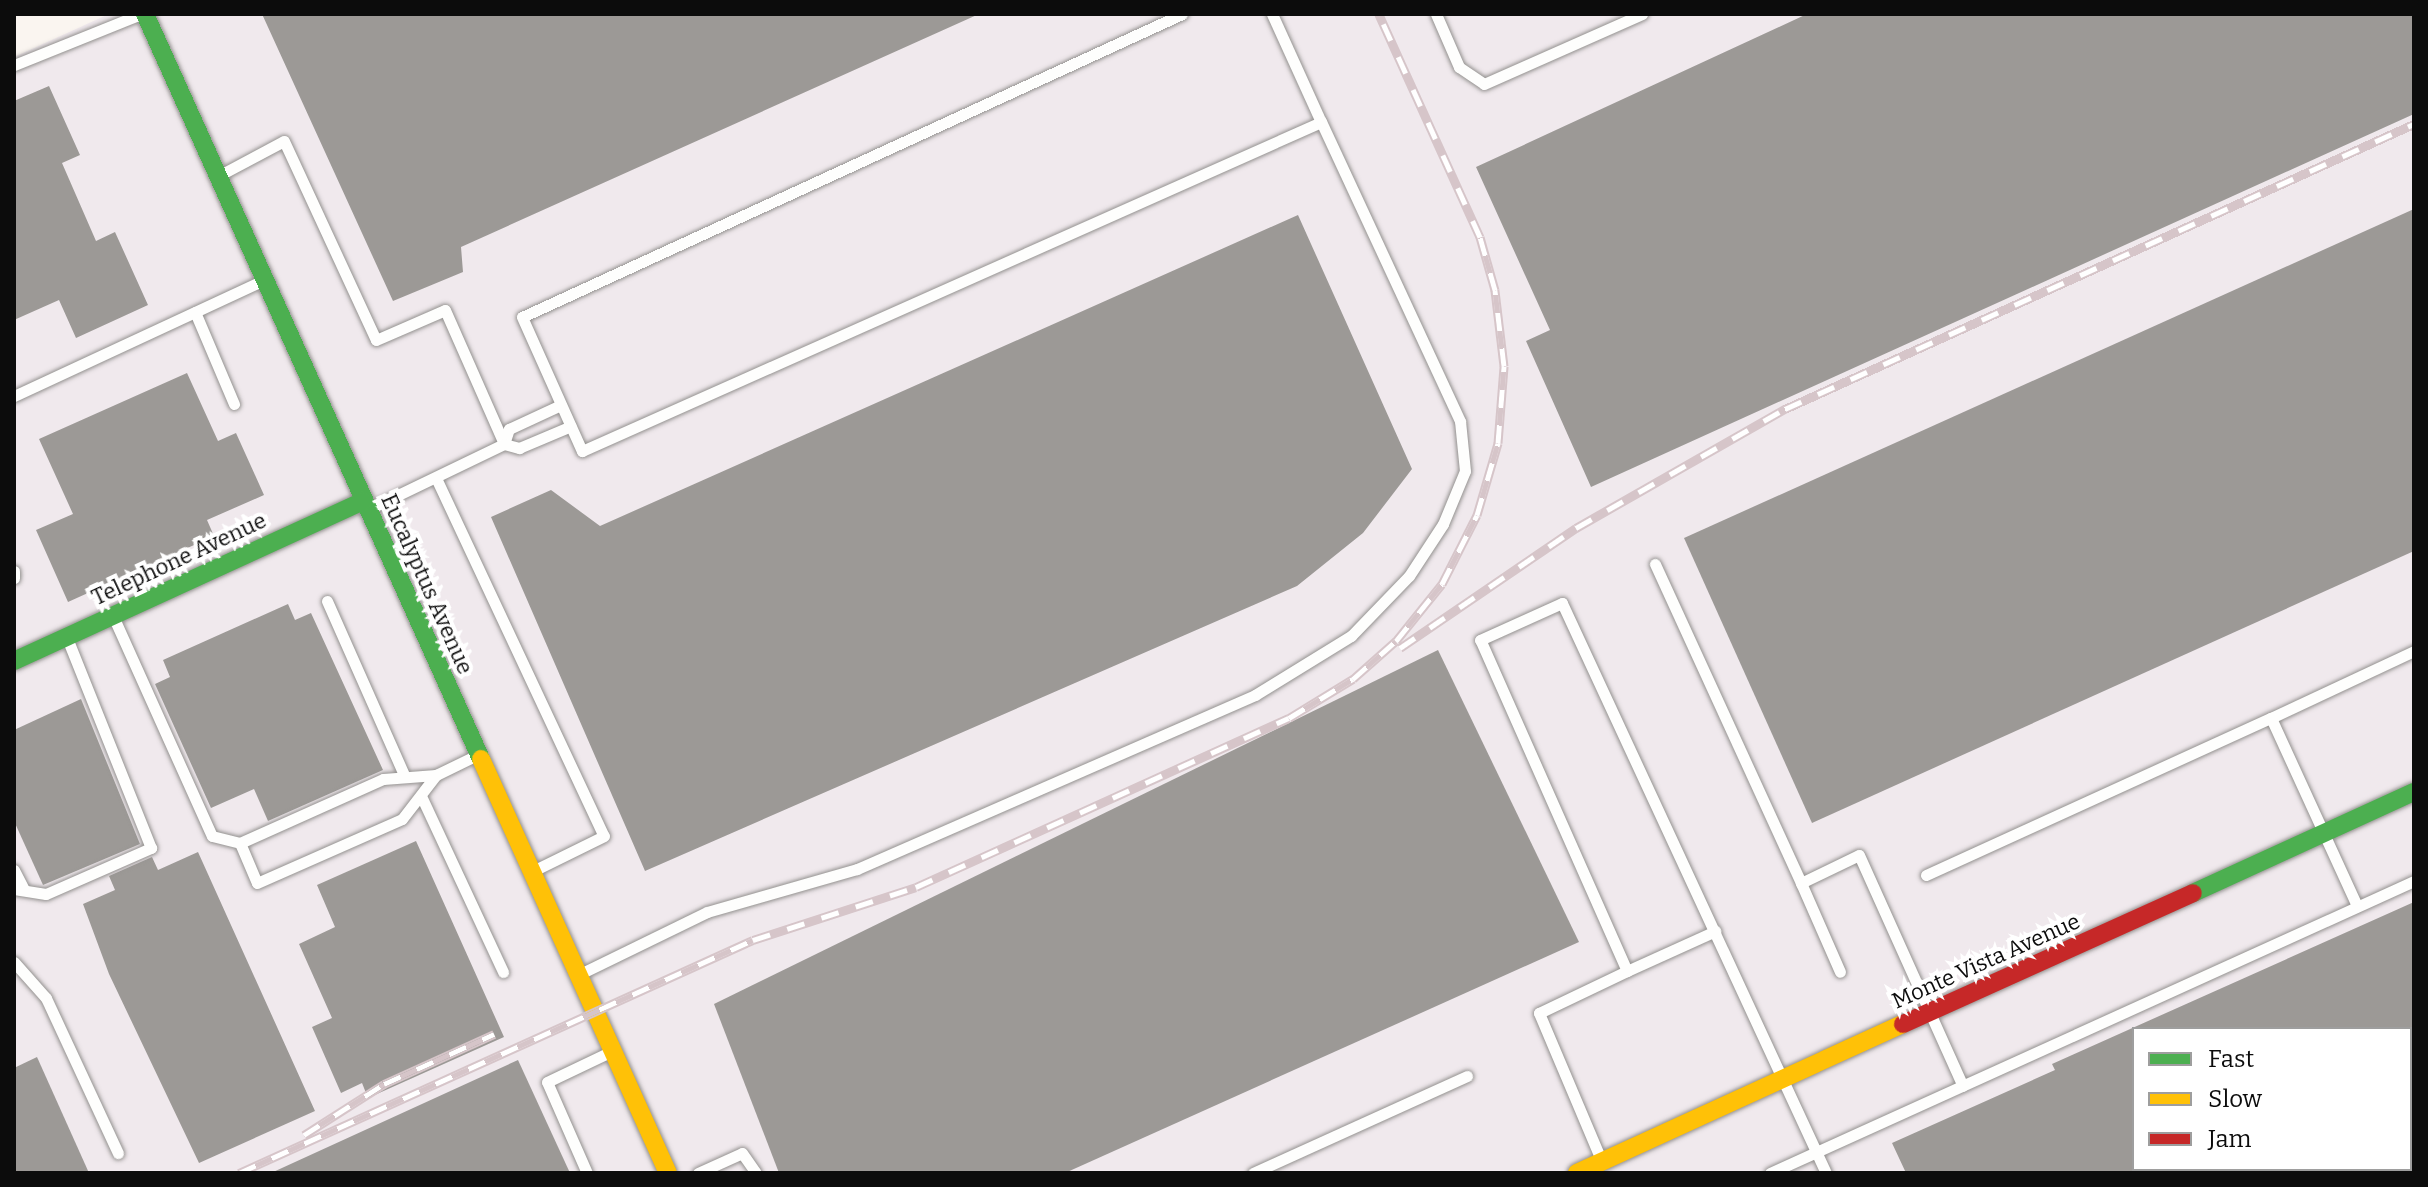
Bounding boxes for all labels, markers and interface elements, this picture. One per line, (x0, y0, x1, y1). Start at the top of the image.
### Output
street label: Eucalyptus Avenue (375, 490, 479, 678)
street label: Telephone Avenue (88, 507, 270, 611)
street label: Monte Vista Avenue (1888, 908, 2084, 1014)
legend (2132, 1027, 2412, 1171)
text: Fast (2208, 1045, 2254, 1073)
text: Slow (2208, 1085, 2262, 1113)
text: Jam (2208, 1125, 2251, 1153)

